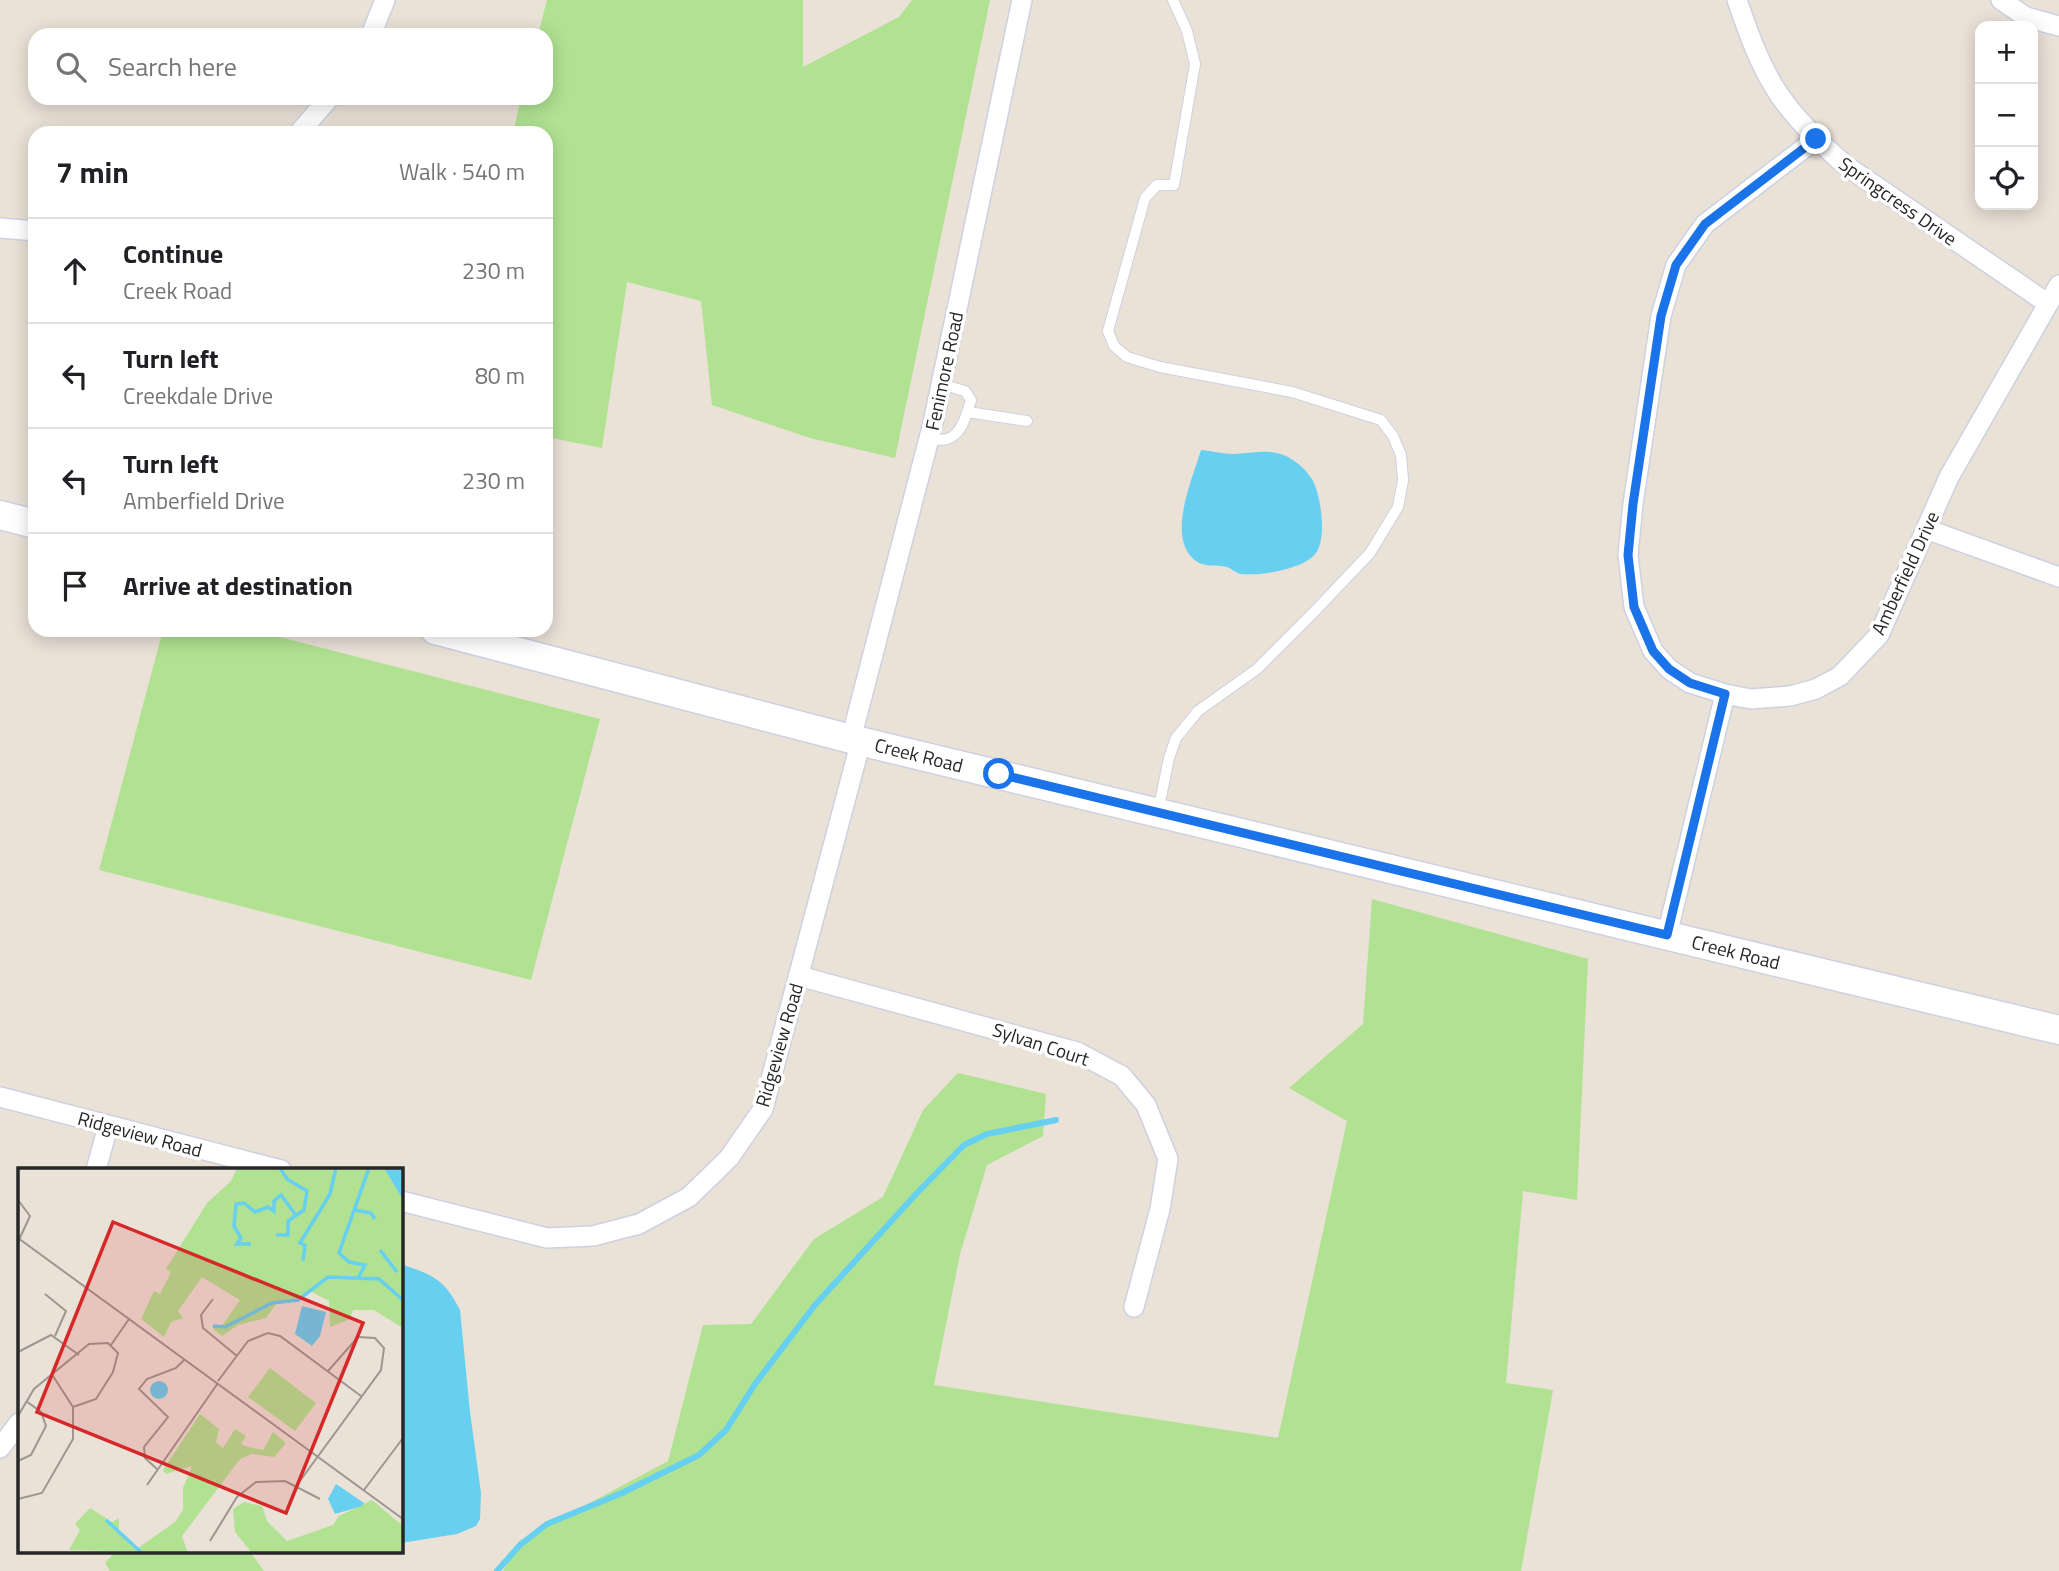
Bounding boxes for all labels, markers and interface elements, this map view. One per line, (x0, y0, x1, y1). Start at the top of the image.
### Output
map controls (1975, 21, 2038, 210)
button: + (1975, 21, 2038, 84)
search box (28, 28, 553, 105)
text: Search here (108, 47, 237, 86)
icon: search (52, 48, 90, 86)
button: − (1975, 84, 2038, 147)
route end (1800, 123, 1831, 154)
button: locate (1975, 147, 2038, 210)
text: 7 min (56, 149, 129, 195)
street label: Springcress Drive (1833, 149, 1963, 252)
text: Walk · 540 m (399, 154, 525, 189)
text: Continue (123, 234, 223, 273)
icon: ahead (56, 252, 94, 290)
text: 230 m (462, 253, 525, 288)
text: Creek Road (123, 273, 232, 308)
street label: Fenimore Road (917, 309, 970, 433)
text: Turn left (123, 339, 218, 378)
icon: left (56, 357, 94, 395)
text: 80 m (475, 358, 525, 393)
text: Creekdale Drive (123, 378, 273, 413)
text: Turn left (123, 444, 218, 483)
icon: left (56, 462, 94, 500)
text: 230 m (462, 463, 525, 498)
text: Amberfield Drive (123, 483, 285, 518)
street label: Amberfield Drive (1863, 506, 1946, 639)
text: Arrive at destination (123, 566, 353, 605)
icon: arrive (56, 567, 94, 605)
street label: Creek Road (872, 730, 966, 780)
route start (983, 758, 1014, 789)
street label: Creek Road (1689, 927, 1783, 977)
street label: Ridgeview Road (747, 979, 810, 1110)
street label: Sylvan Court (989, 1014, 1094, 1073)
street label: Ridgeview Road (75, 1103, 206, 1164)
inset map (18, 1168, 402, 1554)

